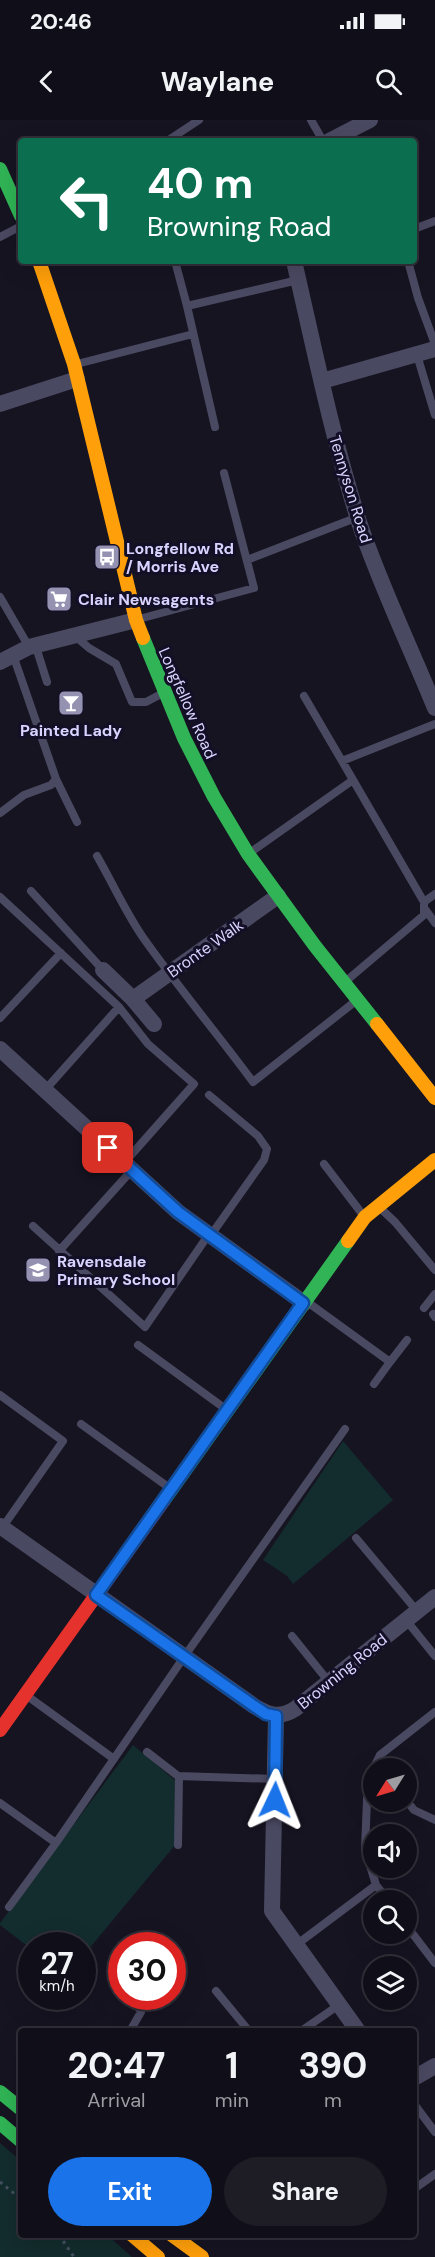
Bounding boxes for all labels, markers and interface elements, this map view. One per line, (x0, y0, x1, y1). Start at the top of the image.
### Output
text: 20:46 (30, 7, 92, 36)
text: Waylane (161, 64, 274, 99)
icon: back (30, 65, 63, 98)
icon: search (372, 65, 405, 98)
text: 40 m (147, 156, 253, 211)
icon: left (48, 162, 126, 240)
text: Browning Road (147, 209, 331, 244)
street label: Tennyson Road (324, 433, 377, 545)
place label: Longfellow Rd / Morris Ave (126, 538, 234, 577)
bus stop icon: Longfellow Rd / Morris Ave (92, 542, 122, 572)
supermarket icon: Clair Newsagents (44, 584, 74, 614)
place label: Clair Newsagents (78, 589, 214, 610)
street label: Longfellow Road (154, 644, 222, 762)
bar icon: Painted Lady (56, 688, 86, 718)
place label: Painted Lady (20, 720, 122, 741)
street label: Bronte Walk (163, 914, 248, 982)
pin (82, 1122, 133, 1173)
icon: arrive (91, 1131, 124, 1164)
place label: Ravensdale Primary School (57, 1251, 175, 1290)
school or university icon: Ravensdale Primary School (23, 1255, 53, 1285)
street label: Browning Road (293, 1629, 391, 1714)
north arrow (363, 1758, 417, 1812)
map controls (363, 1758, 417, 2010)
position arrow (243, 1768, 307, 1832)
button: sound (363, 1824, 417, 1878)
button: search (363, 1890, 417, 1944)
speed limit sign: 30 (108, 1932, 186, 2010)
text: 27 (40, 1944, 74, 1983)
button: layers (363, 1956, 417, 2010)
text: km/h (39, 1976, 75, 1996)
text: 20:47 (67, 2042, 165, 2089)
text: 1 (225, 2042, 238, 2089)
text: 390 (298, 2042, 367, 2089)
text: Arrival (87, 2087, 146, 2113)
text: min (215, 2087, 249, 2113)
text: m (324, 2087, 342, 2113)
button: Exit (48, 2157, 212, 2226)
button: Share (224, 2157, 387, 2226)

